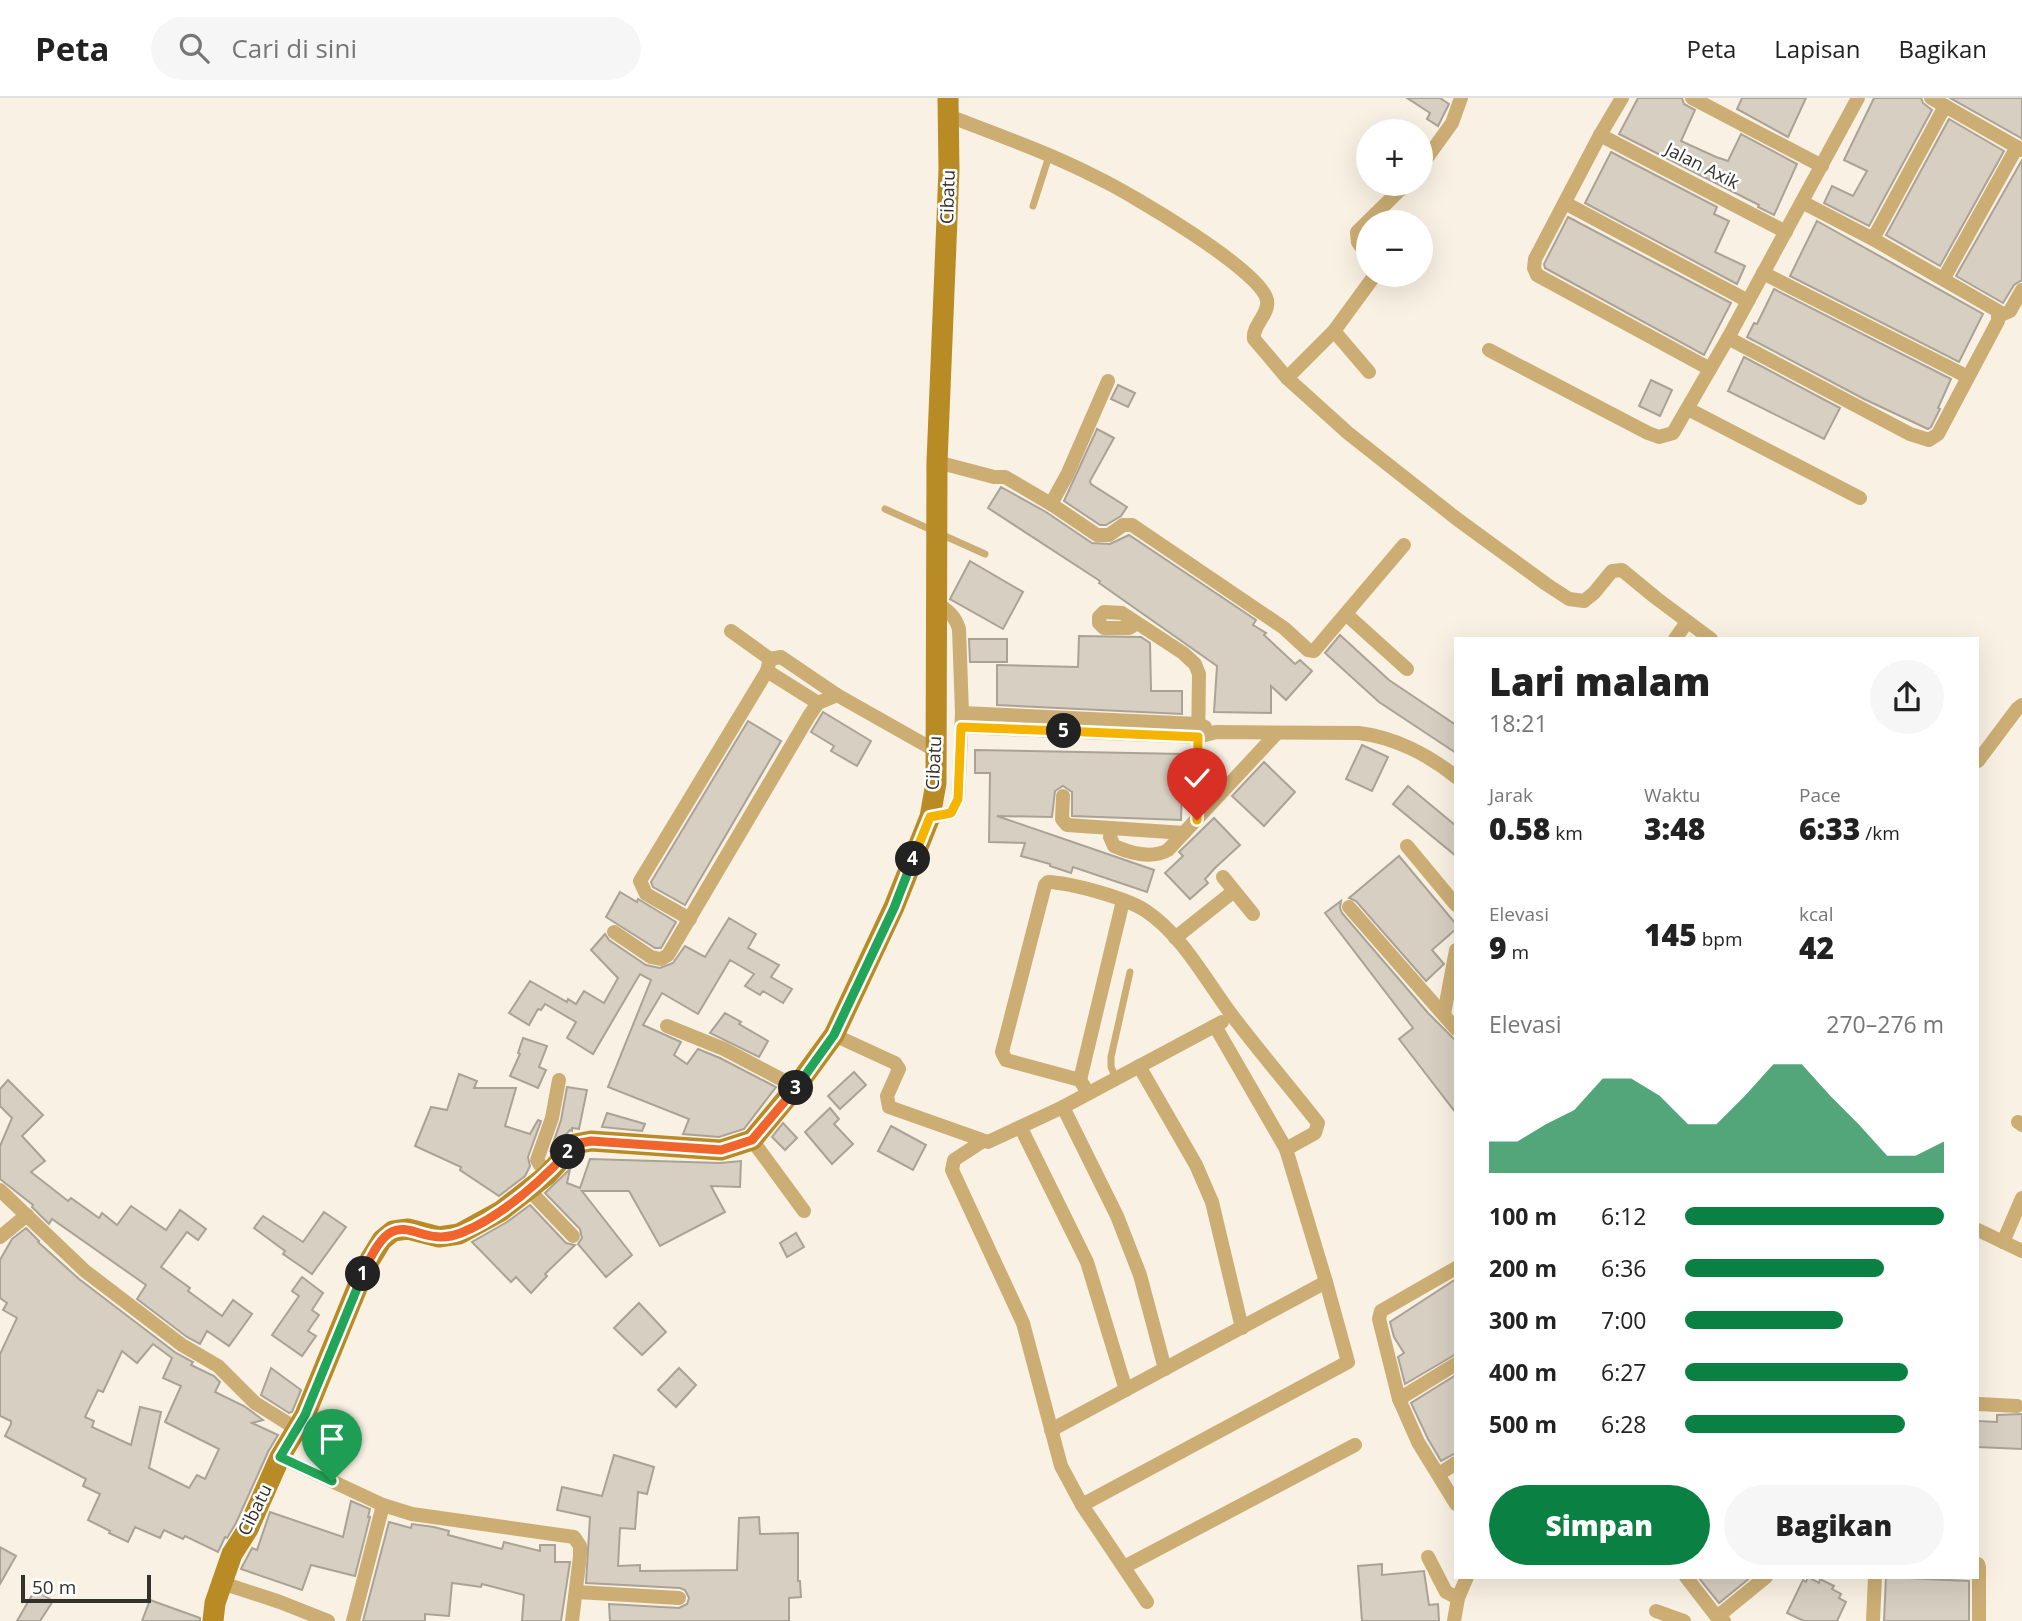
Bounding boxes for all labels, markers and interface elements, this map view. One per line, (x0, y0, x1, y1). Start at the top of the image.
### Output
search box (151, 17, 641, 80)
text: Peta (35, 26, 109, 71)
icon: search (175, 29, 213, 67)
text: Cari di sini (231, 30, 357, 66)
text: Peta (1686, 32, 1736, 65)
text: Lapisan (1774, 32, 1860, 65)
text: Bagikan (1898, 32, 1987, 65)
map controls (1356, 119, 1433, 287)
button: + (1356, 119, 1433, 196)
street label: Jalan Axik (1660, 135, 1744, 194)
street label: Cibatu (934, 169, 960, 225)
button: − (1356, 210, 1433, 287)
text: Lari malam (1489, 655, 1711, 707)
button: share (1870, 660, 1944, 734)
text: 18:21 (1489, 707, 1548, 739)
pin: 5 (1046, 714, 1082, 748)
text: 5 (1058, 717, 1069, 743)
street label: Cibatu (920, 735, 946, 791)
pin (1167, 748, 1227, 820)
icon: check (1178, 759, 1216, 797)
text: Jarak (1489, 782, 1533, 808)
text: Waktu (1644, 782, 1701, 808)
text: Pace (1799, 782, 1841, 808)
text: 0.58 (1489, 808, 1550, 849)
text: 3:48 (1644, 808, 1705, 849)
text: 6:33 (1799, 808, 1860, 849)
text: km (1550, 820, 1583, 846)
text: /km (1860, 820, 1900, 846)
pin: 4 (895, 842, 930, 876)
text: 4 (907, 845, 918, 871)
text: Elevasi (1489, 901, 1549, 927)
text: kcal (1799, 901, 1833, 927)
text: 145 (1644, 914, 1697, 955)
text: bpm (1697, 926, 1743, 952)
text: 9 (1489, 927, 1507, 968)
text: 42 (1799, 927, 1834, 968)
text: m (1507, 939, 1529, 965)
text: Elevasi (1489, 1008, 1562, 1040)
text: 270–276 m (1826, 1008, 1944, 1040)
pin: 3 (778, 1070, 814, 1105)
text: 3 (790, 1074, 801, 1100)
pin: 2 (550, 1134, 586, 1170)
text: 2 (562, 1138, 573, 1164)
text: 100 m (1489, 1200, 1557, 1232)
text: 6:12 (1601, 1200, 1647, 1232)
text: 200 m (1489, 1252, 1557, 1284)
text: 6:36 (1601, 1252, 1647, 1284)
pin: 1 (346, 1256, 380, 1292)
text: 1 (357, 1260, 368, 1286)
text: 300 m (1489, 1304, 1557, 1336)
text: 7:00 (1601, 1304, 1647, 1336)
text: 400 m (1489, 1356, 1557, 1388)
text: 6:27 (1601, 1356, 1647, 1388)
text: 500 m (1489, 1408, 1557, 1440)
text: 6:28 (1601, 1408, 1647, 1440)
pin (302, 1409, 362, 1481)
icon: arrive (313, 1420, 351, 1458)
street label: Cibatu (231, 1480, 277, 1539)
button: Simpan (1489, 1485, 1710, 1565)
button: Bagikan (1724, 1485, 1944, 1565)
scale bar (21, 1572, 150, 1604)
text: 50 m (32, 1574, 76, 1600)

